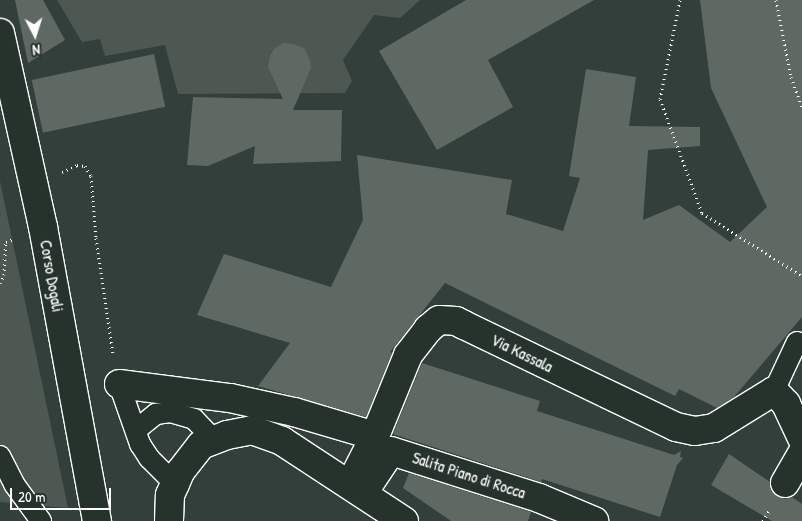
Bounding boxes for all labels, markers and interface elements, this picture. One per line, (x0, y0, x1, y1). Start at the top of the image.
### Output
north arrow (10, 10, 60, 60)
text: N (32, 41, 41, 60)
street label: Corso Dogali (36, 238, 68, 314)
street label: Via Kassala (488, 330, 556, 376)
street label: Salita Piano di Rocca (410, 448, 528, 502)
scale bar (12, 478, 114, 510)
text: 20 m (18, 486, 45, 507)

